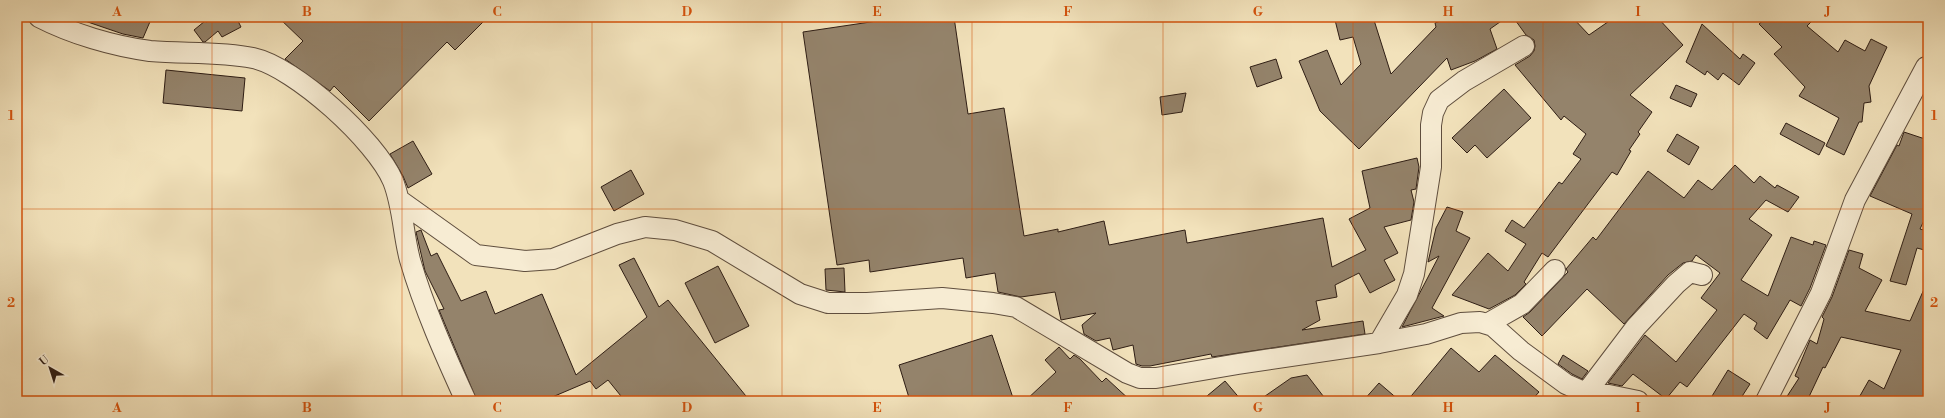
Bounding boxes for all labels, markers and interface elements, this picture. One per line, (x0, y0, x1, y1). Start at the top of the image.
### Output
text: A (111, 4, 122, 20)
text: B (302, 4, 312, 20)
text: C (492, 4, 502, 20)
text: D (682, 4, 692, 20)
text: E (872, 4, 882, 20)
text: F (1063, 4, 1073, 20)
text: G (1253, 4, 1264, 20)
text: H (1443, 4, 1454, 20)
text: I (1635, 4, 1641, 20)
text: J (1823, 4, 1831, 20)
text: 1 (8, 108, 15, 124)
text: 1 (1931, 108, 1938, 124)
text: 2 (7, 295, 15, 311)
text: 2 (1930, 295, 1938, 311)
north arrow (30, 348, 70, 388)
text: U (37, 353, 52, 369)
text: A (111, 400, 122, 416)
text: B (302, 400, 312, 416)
text: C (492, 400, 502, 416)
text: D (682, 400, 692, 416)
text: E (872, 400, 882, 416)
text: F (1063, 400, 1073, 416)
text: G (1253, 400, 1264, 416)
text: H (1443, 400, 1454, 416)
text: I (1635, 400, 1641, 416)
text: J (1823, 400, 1831, 416)

